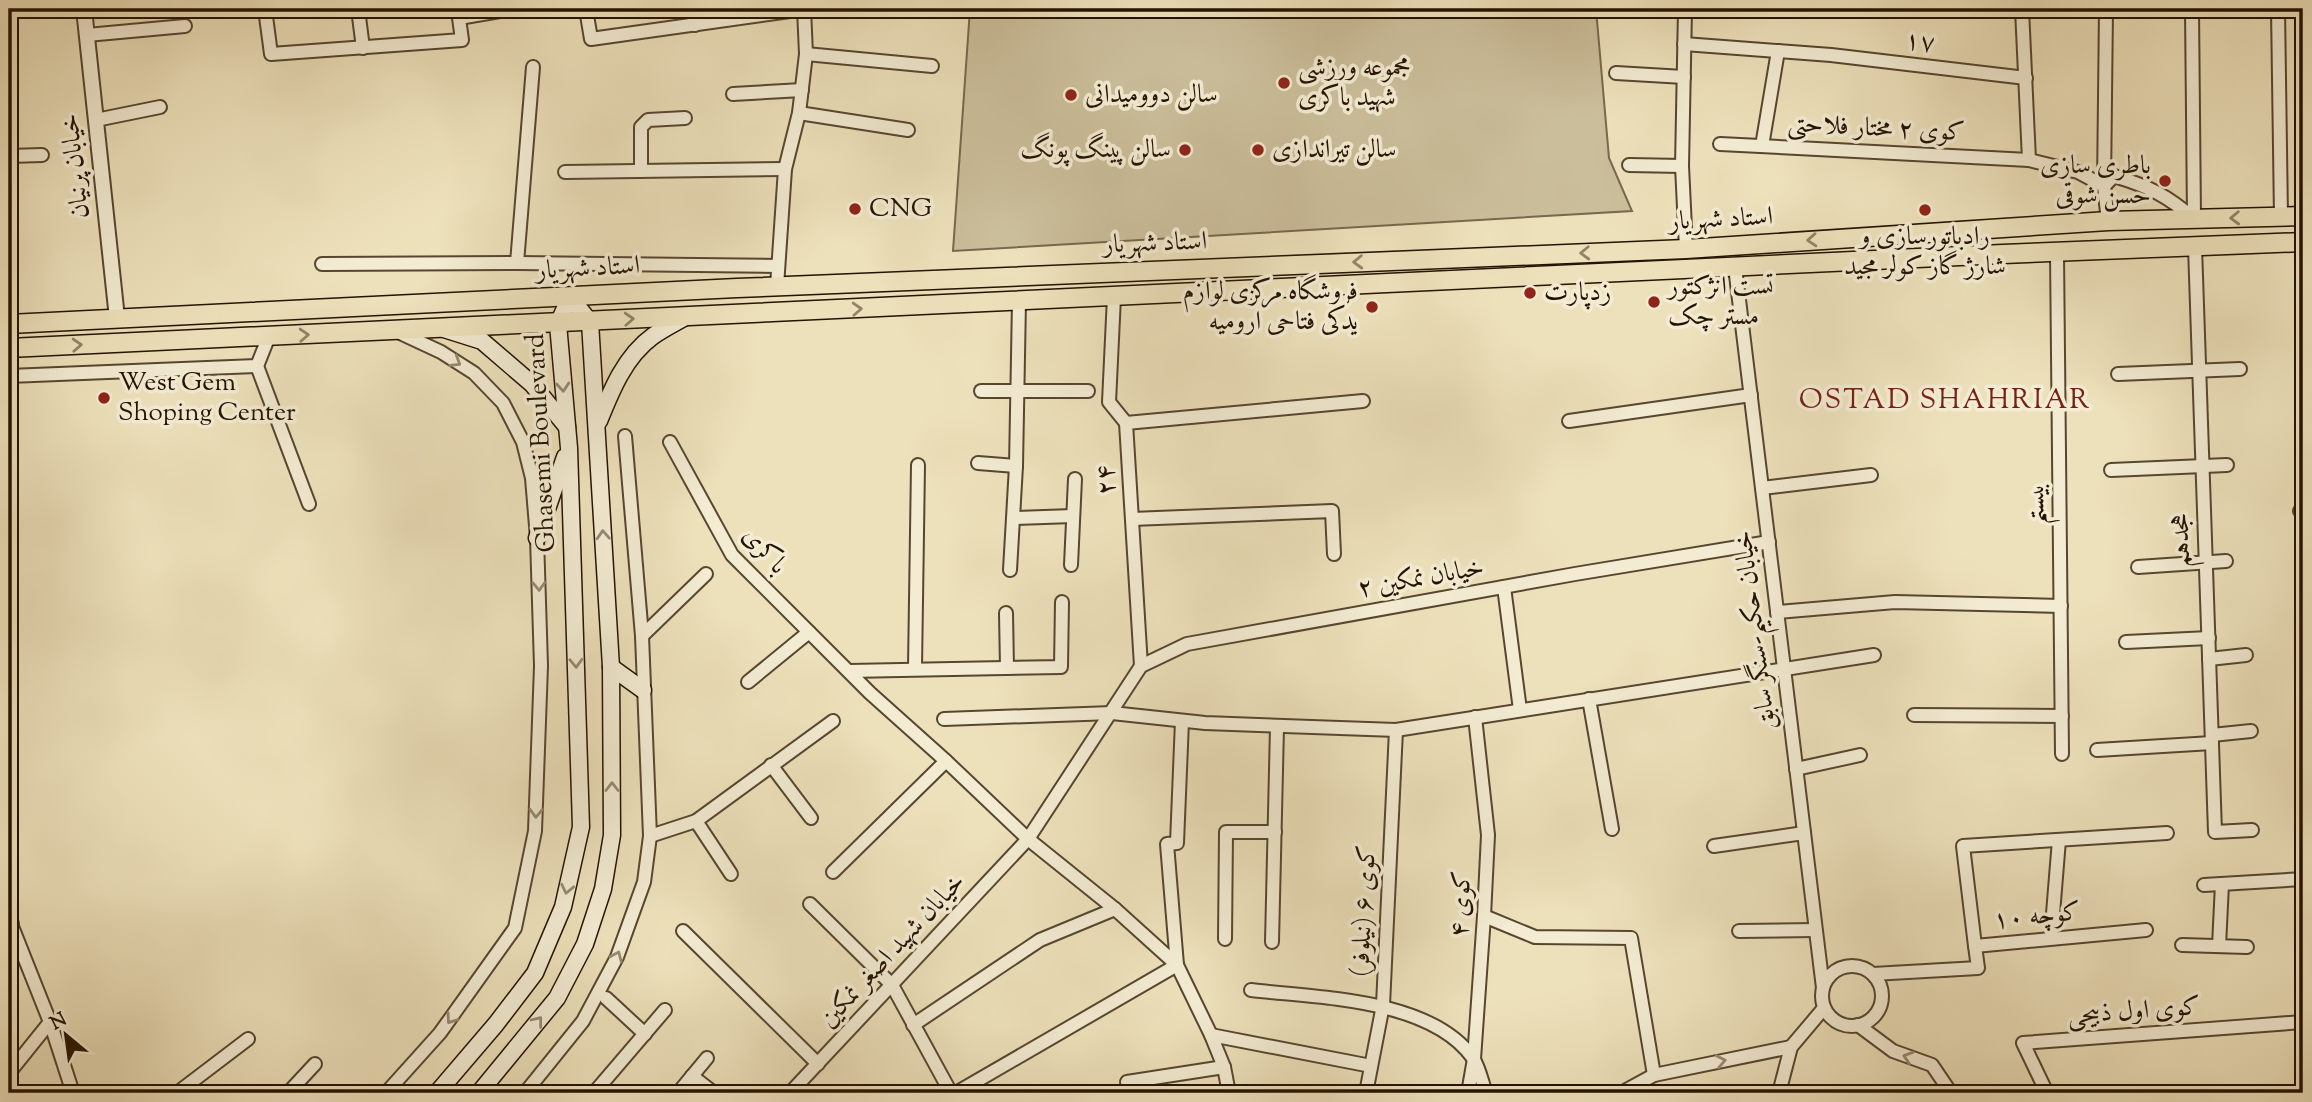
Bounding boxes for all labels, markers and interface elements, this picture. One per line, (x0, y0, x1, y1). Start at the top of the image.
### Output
street label: ۱۷ (1903, 23, 1937, 63)
place label: مجموعه ورزشی شهید باکری (1298, 50, 1411, 117)
marker: مجموعه ورزشی شهید باکری (1276, 75, 1292, 91)
place label: سالن دوومیدانی (1085, 77, 1218, 114)
marker: سالن دوومیدانی (1063, 87, 1079, 103)
street label: کوی ۲ مختار فلاحتی (1786, 106, 1966, 152)
street label: خیابان پرنیان (52, 112, 100, 220)
place label: سالن پینگ پونگ (1020, 132, 1171, 169)
place label: سالن تیراندازی (1272, 132, 1396, 169)
marker: سالن پینگ پونگ (1177, 142, 1193, 158)
marker: سالن تیراندازی (1250, 142, 1266, 158)
place label: باطری سازی حسن شوقی (2040, 148, 2151, 215)
marker: باطری سازی حسن شوقی (2157, 173, 2173, 189)
place label: CNG (869, 191, 932, 228)
street label: استاد شهریار (1665, 199, 1774, 241)
marker: CNG (847, 201, 863, 217)
marker: رادیاتورسازی و شارژ گاز کولر مجید (1917, 202, 1933, 218)
one-way arrow (2229, 211, 2240, 226)
place label: رادیاتورسازی و شارژ گاز کولر مجید (1844, 219, 2006, 286)
street label: استاد شهریار (1099, 224, 1208, 264)
one-way arrow (1806, 233, 1817, 248)
one-way arrow (1579, 245, 1590, 260)
street label: استاد شهریار (532, 248, 641, 290)
one-way arrow (1352, 254, 1363, 269)
place label: تست انژکتور مستر چک (1665, 269, 1774, 336)
place label: فروشگاه مرکزی لوازم یدکی فتاحی ارومیه (1183, 274, 1358, 341)
place label: زدپارت (1544, 275, 1611, 312)
marker: زدپارت (1522, 285, 1538, 301)
marker: تست انژکتور مستر چک (1646, 294, 1662, 310)
marker: فروشگاه مرکزی لوازم یدکی فتاحی ارومیه (1364, 299, 1380, 315)
one-way arrow (851, 301, 862, 316)
one-way arrow (624, 312, 635, 327)
one-way arrow (299, 327, 310, 342)
street label: Ghasemi Boulevard (518, 332, 566, 553)
one-way arrow (72, 338, 83, 353)
one-way arrow (449, 353, 462, 366)
place label: West Gem Shoping Center (118, 365, 296, 432)
district label: OSTAD SHAHRIAR (1799, 381, 2091, 421)
one-way arrow (555, 382, 570, 393)
marker: West Gem Shoping Center (96, 390, 112, 406)
street label: ۲۴ (1088, 464, 1126, 496)
street label: بیستم (2018, 483, 2061, 525)
street label: هجدهم (2163, 512, 2205, 568)
street label: باکری (733, 519, 795, 583)
street label: خیابان حکیم-سنگر سابق (1725, 528, 1792, 732)
one-way arrow (596, 529, 611, 540)
street label: خیابان نمکین ۲ (1355, 550, 1487, 608)
one-way arrow (531, 581, 546, 592)
one-way arrow (569, 658, 584, 669)
one-way arrow (604, 781, 620, 791)
one-way arrow (528, 808, 543, 819)
street label: کوی ۶ (نیلوفر) (1343, 844, 1387, 978)
street label: خیابان شهید اصغر نمکین (811, 865, 975, 1037)
street label: کوی ۴ (1442, 870, 1482, 938)
one-way arrow (561, 883, 576, 895)
street label: کوچه ۱۰ (1991, 894, 2083, 940)
one-way arrow (608, 950, 622, 962)
street label: کوی اول ذبیحی (2066, 989, 2202, 1035)
north arrow (32, 1000, 102, 1070)
text: N (46, 1007, 72, 1038)
one-way arrow (447, 1011, 459, 1024)
one-way arrow (529, 1017, 542, 1029)
one-way arrow (1902, 1050, 1914, 1065)
one-way arrow (1715, 1055, 1727, 1070)

